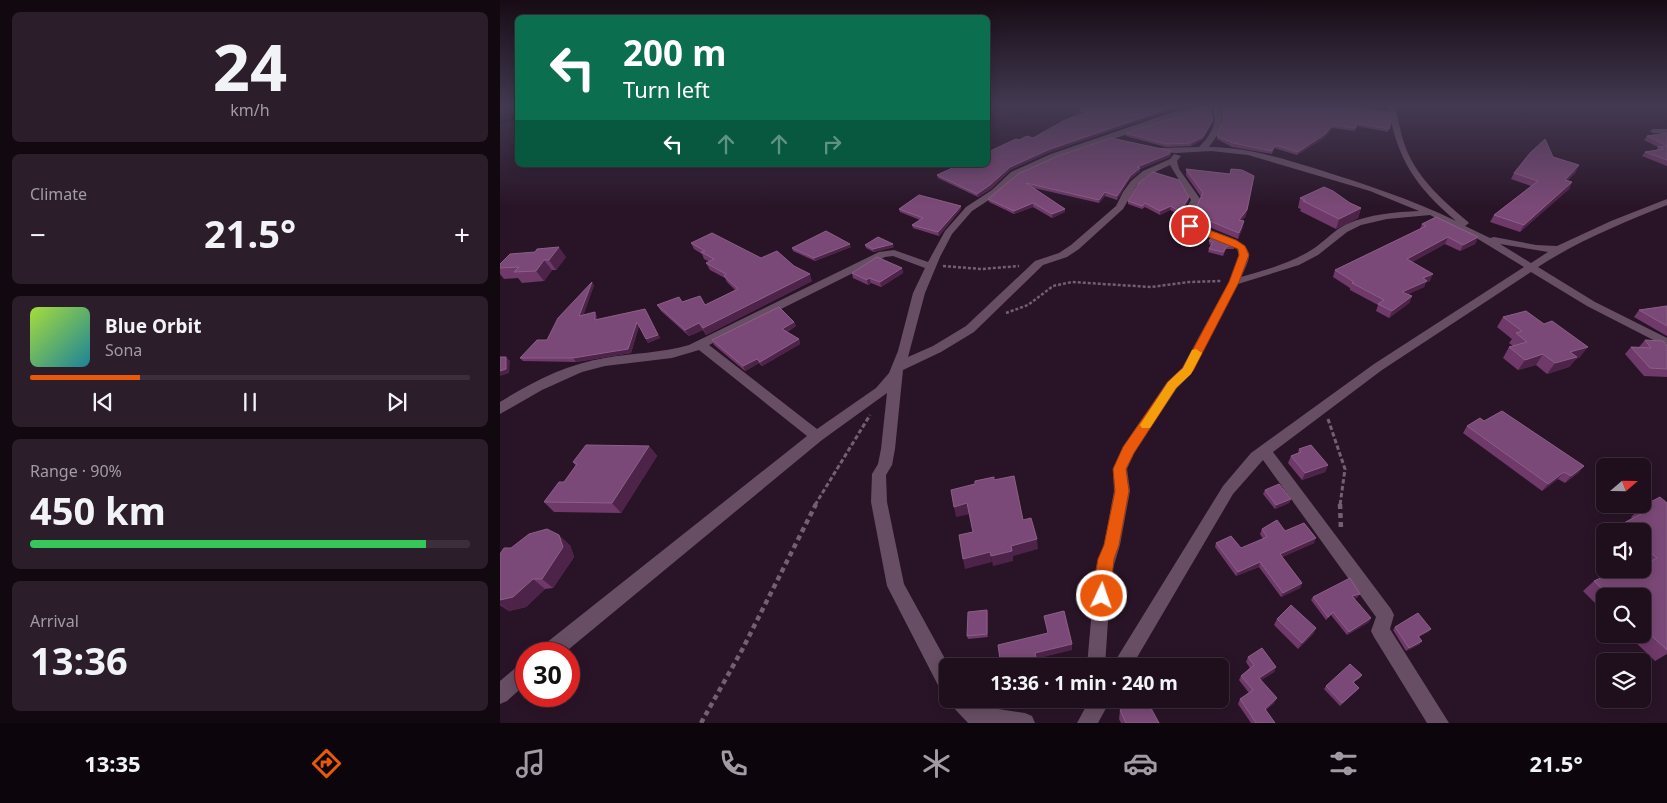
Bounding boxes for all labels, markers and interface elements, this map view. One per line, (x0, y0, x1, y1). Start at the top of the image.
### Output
text: 24 (213, 22, 287, 110)
text: 200 m (623, 29, 726, 76)
icon: left (540, 35, 605, 100)
text: Turn left (623, 74, 710, 104)
text: km/h (230, 99, 270, 121)
icon: left (659, 130, 687, 158)
icon: ahead (712, 130, 740, 158)
icon: ahead (765, 130, 793, 158)
icon: right (818, 130, 846, 158)
text: Climate (30, 183, 87, 205)
pin (1169, 205, 1211, 247)
text: 21.5° (204, 207, 296, 259)
icon: arrive (1176, 212, 1204, 240)
text: − (30, 215, 46, 253)
text: + (454, 215, 470, 253)
text: Blue Orbit (105, 313, 201, 339)
text: Sona (105, 339, 142, 361)
icon: previous (89, 388, 117, 416)
icon: pause (236, 388, 264, 416)
icon: next (383, 388, 411, 416)
north arrow (1596, 458, 1651, 512)
map controls (1596, 458, 1651, 708)
text: Range · 90% (30, 460, 122, 482)
text: 450 km (30, 484, 166, 536)
button: sound (1596, 523, 1651, 578)
position arrow (1075, 569, 1127, 621)
button: search (1596, 588, 1651, 643)
text: Arrival (30, 610, 79, 632)
text: 13:36 (30, 634, 128, 686)
speed limit sign: 30 (515, 642, 580, 707)
button: layers (1596, 653, 1651, 708)
text: 13:36 · 1 min · 240 m (990, 670, 1178, 696)
icon: directions (309, 746, 344, 781)
icon: music (513, 746, 548, 781)
icon: phone (716, 746, 751, 781)
icon: climate (919, 746, 954, 781)
icon: car (1123, 746, 1158, 781)
icon: filters (1326, 746, 1361, 781)
text: 13:35 (84, 748, 141, 778)
text: 21.5° (1529, 748, 1583, 778)

